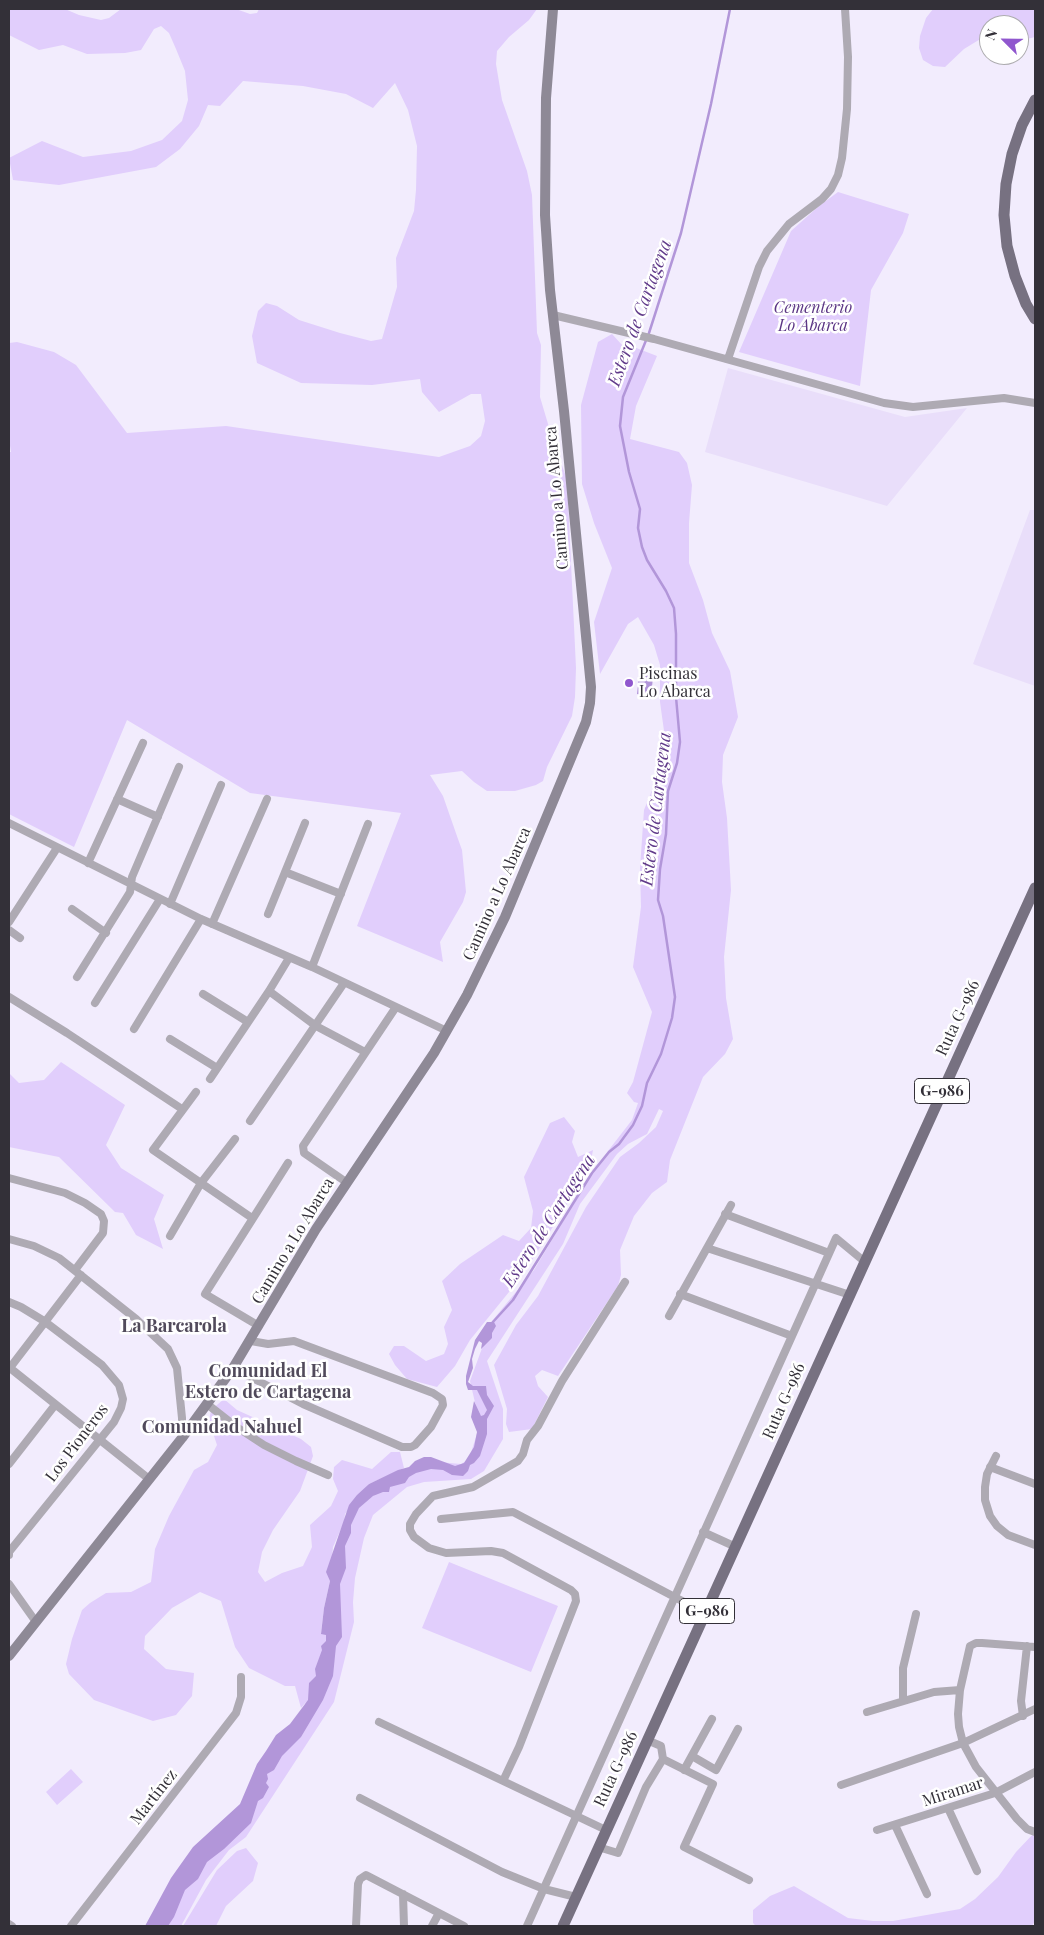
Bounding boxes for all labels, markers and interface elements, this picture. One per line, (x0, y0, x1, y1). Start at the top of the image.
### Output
north arrow (979, 15, 1029, 65)
text: N (980, 26, 1001, 43)
water label: Estero de Cartagena (603, 237, 677, 389)
park label: Cementerio Lo Abarca (774, 298, 852, 336)
street label: Camino a Lo Abarca (541, 425, 573, 571)
place label: Piscinas Lo Abarca (639, 664, 711, 702)
marker: Piscinas Lo Abarca (623, 677, 635, 689)
water label: Estero de Cartagena (636, 731, 676, 887)
street label: Camino a Lo Abarca (459, 824, 535, 964)
street label: Ruta G-986 (932, 977, 984, 1059)
road number: G-986 (914, 1078, 970, 1104)
water label: Estero de Cartagena (498, 1150, 600, 1292)
street label: Camino a Lo Abarca (248, 1174, 338, 1308)
district label: La Barcarola (121, 1315, 227, 1337)
district label: Comunidad El Estero de Cartagena (185, 1360, 351, 1402)
street label: Ruta G-986 (759, 1360, 809, 1442)
street label: Los Pioneros (42, 1400, 112, 1486)
district label: Comunidad Nahuel (142, 1416, 302, 1438)
road number: G-986 (680, 1598, 734, 1624)
street label: Ruta G-986 (590, 1728, 642, 1810)
street label: Martínez (127, 1766, 181, 1828)
street label: Miramar (920, 1773, 986, 1811)

